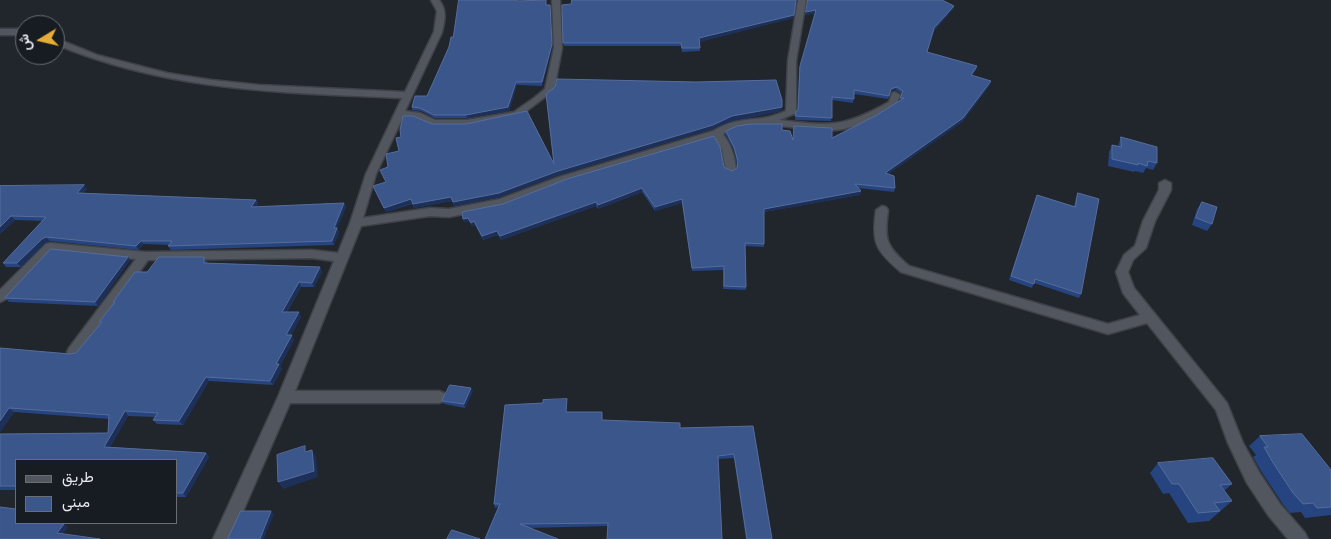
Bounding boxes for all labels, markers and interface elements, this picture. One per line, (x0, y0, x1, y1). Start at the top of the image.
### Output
north arrow (15, 15, 65, 65)
text: ش (16, 33, 35, 52)
legend (15, 459, 178, 524)
text: طريق (62, 469, 94, 488)
text: مبنى (62, 494, 90, 513)

